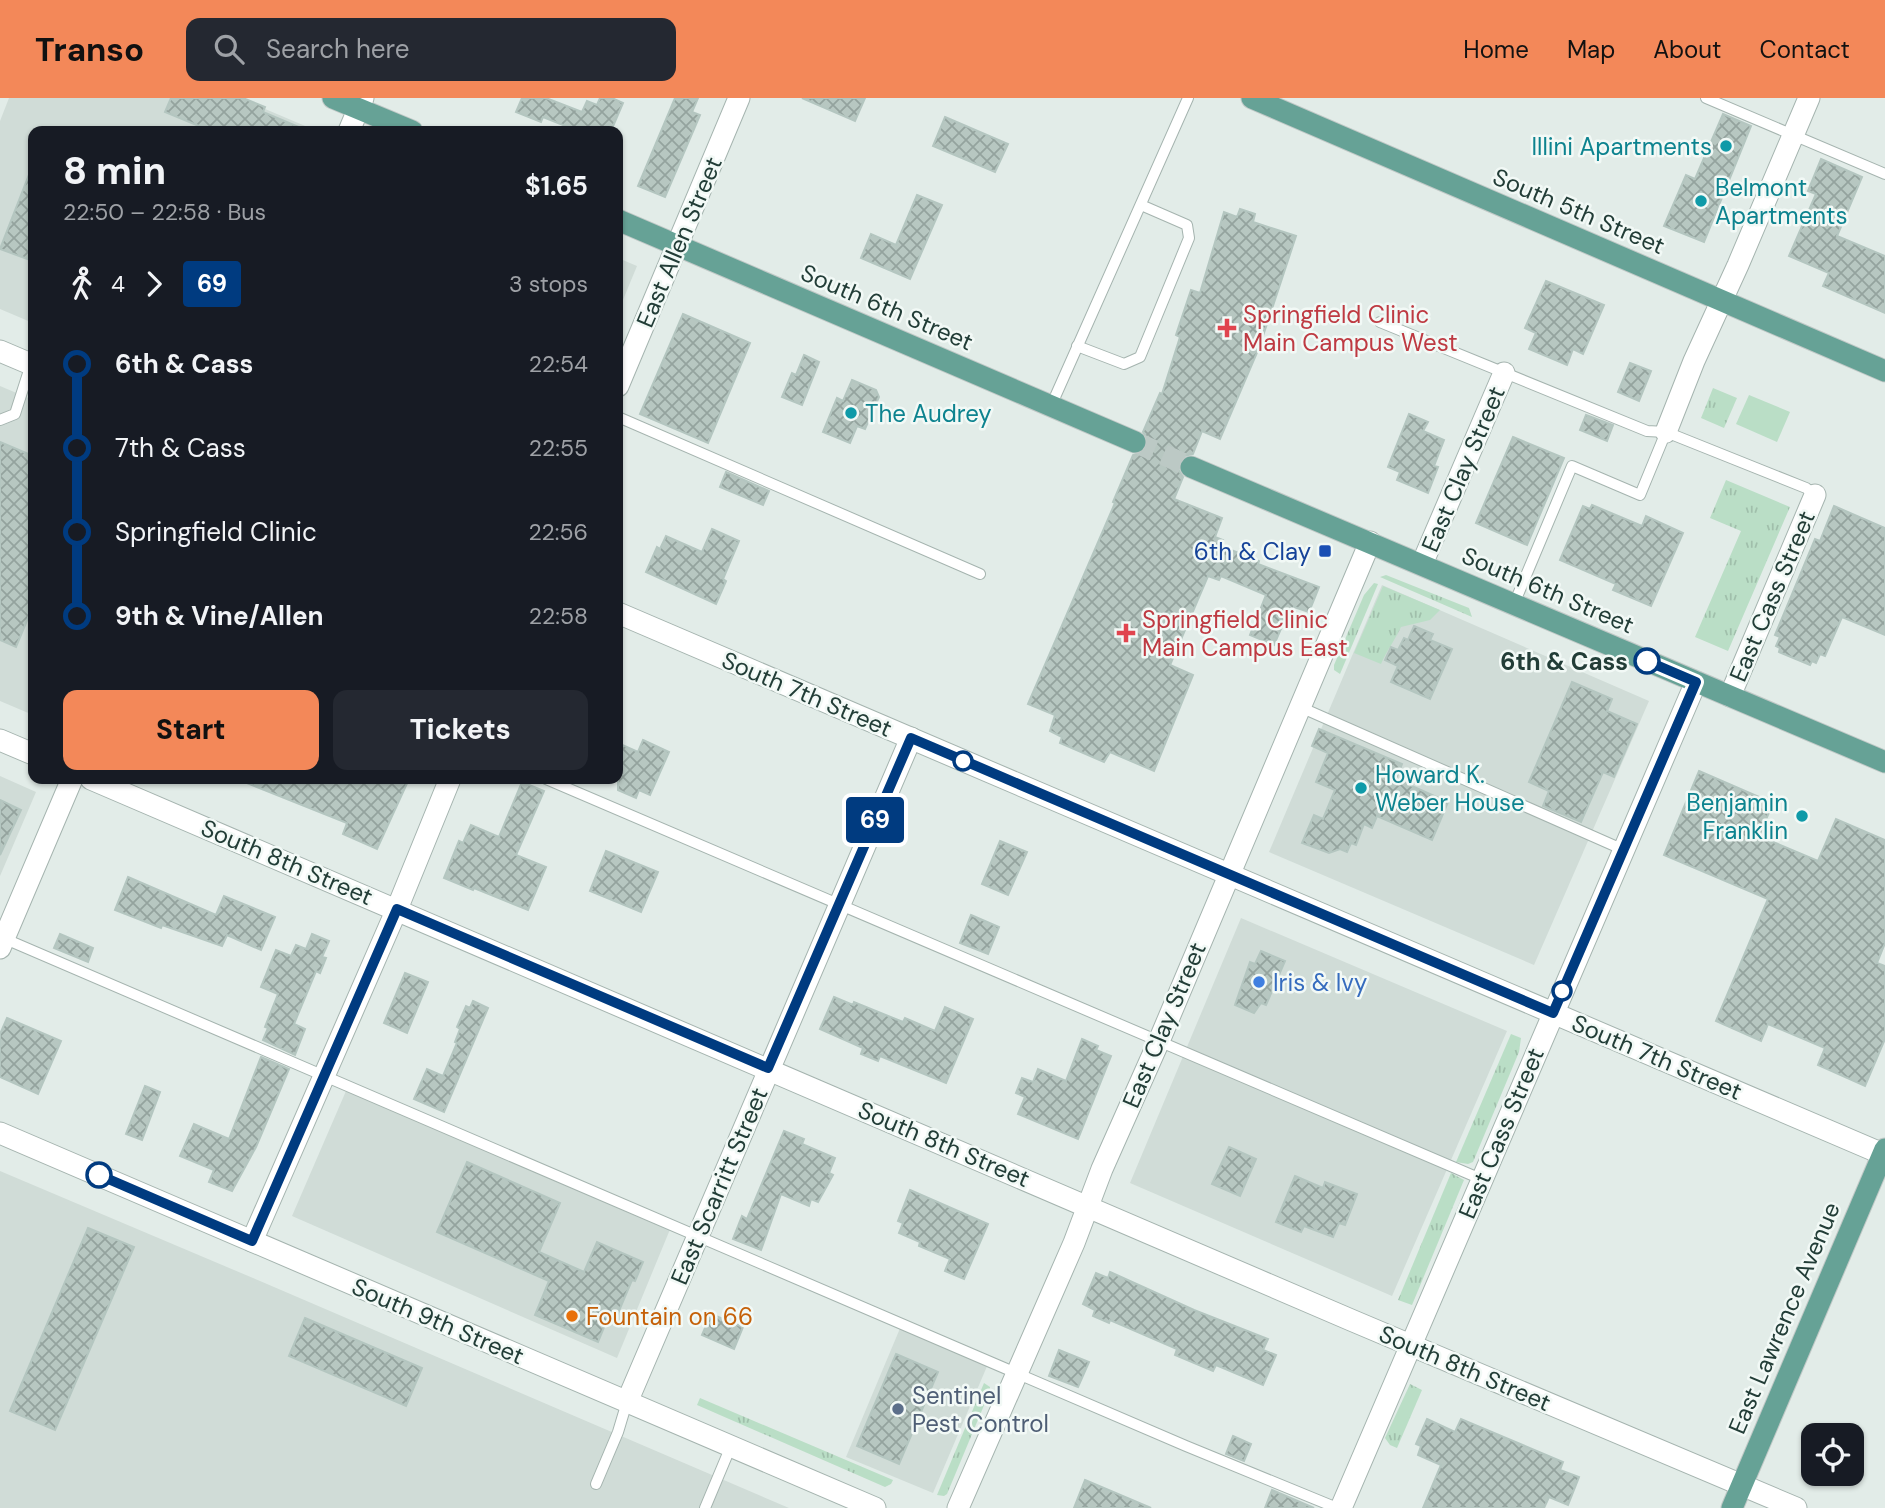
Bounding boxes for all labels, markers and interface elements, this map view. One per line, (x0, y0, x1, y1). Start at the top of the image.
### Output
search box (186, 18, 676, 81)
text: Transo (35, 28, 144, 71)
icon: search (210, 30, 248, 68)
text: Search here (266, 32, 410, 66)
text: Home (1463, 34, 1529, 65)
text: Map (1567, 34, 1615, 65)
text: About (1653, 34, 1722, 65)
text: Contact (1760, 34, 1850, 65)
place label: Illini Apartments (1531, 131, 1712, 162)
marker: Illini Apartments (1718, 138, 1734, 154)
text: 8 min (63, 146, 166, 196)
street label: East Allen Street (629, 152, 729, 332)
street label: South 5th Street (1488, 161, 1670, 261)
text: $1.65 (525, 169, 588, 203)
place label: Belmont Apartments (1715, 172, 1848, 231)
marker: Belmont Apartments (1693, 193, 1709, 209)
text: 22:50 – 22:58 · Bus (63, 197, 266, 227)
street label: South 6th Street (796, 257, 978, 357)
icon: walk (63, 265, 101, 303)
icon: forward (135, 265, 173, 303)
text: 69 (197, 268, 227, 299)
text: 4 (111, 269, 125, 299)
text: 3 stops (509, 269, 588, 299)
place label: Springfield Clinic Main Campus West (1243, 299, 1458, 358)
marker: Springfield Clinic Main Campus West (1217, 318, 1237, 338)
text: 6th & Cass (115, 347, 253, 381)
text: 22:54 (529, 349, 588, 379)
street label: East Clay Street (1414, 382, 1512, 556)
place label: The Audrey (865, 398, 992, 429)
marker: The Audrey (843, 405, 859, 421)
text: 7th & Cass (115, 431, 246, 465)
text: 22:55 (529, 433, 588, 463)
street label: East Cass Street (1722, 506, 1822, 686)
text: Springfield Clinic (115, 515, 317, 549)
text: 22:56 (528, 517, 588, 547)
place label: 6th & Clay (1194, 536, 1311, 567)
street label: South 6th Street (1457, 540, 1639, 640)
marker: 6th & Clay (1317, 543, 1333, 559)
text: 9th & Vine/Allen (115, 599, 324, 633)
text: 22:58 (529, 601, 588, 631)
place label: Springfield Clinic Main Campus East (1142, 604, 1348, 663)
marker: Springfield Clinic Main Campus East (1116, 623, 1136, 643)
street label: South 7th Street (717, 644, 897, 744)
place label: 6th & Cass (1500, 646, 1628, 677)
marker: 6th & Cass (1634, 648, 1660, 674)
button: Start (63, 690, 319, 770)
button: Tickets (333, 690, 588, 770)
unlabelled marker (953, 751, 973, 771)
place label: Howard K. Weber House (1375, 759, 1525, 818)
marker: Howard K. Weber House (1353, 780, 1369, 796)
place label: Benjamin Franklin (1686, 787, 1788, 846)
line badge: 69 (844, 797, 906, 843)
text: 69 (860, 804, 890, 835)
marker: Benjamin Franklin (1794, 808, 1810, 824)
street label: South 8th Street (196, 812, 378, 912)
street label: East Clay Street (1115, 938, 1213, 1112)
place label: Iris & Ivy (1273, 967, 1367, 998)
marker: Iris & Ivy (1251, 974, 1267, 990)
unlabelled marker (1552, 981, 1572, 1001)
street label: South 7th Street (1567, 1007, 1747, 1107)
street label: East Cass Street (1451, 1043, 1551, 1223)
street label: East Scarritt Street (663, 1083, 775, 1289)
street label: South 8th Street (853, 1094, 1035, 1194)
unlabelled marker (86, 1162, 112, 1188)
street label: East Lawrence Avenue (1721, 1197, 1847, 1439)
street label: South 9th Street (347, 1271, 529, 1371)
place label: Fountain on 66 (586, 1301, 753, 1332)
marker: Fountain on 66 (564, 1308, 580, 1324)
street label: South 8th Street (1374, 1318, 1556, 1418)
place label: Sentinel Pest Control (912, 1380, 1049, 1439)
marker: Sentinel Pest Control (890, 1401, 906, 1417)
map controls (1801, 1423, 1864, 1486)
button: locate (1801, 1423, 1864, 1486)

